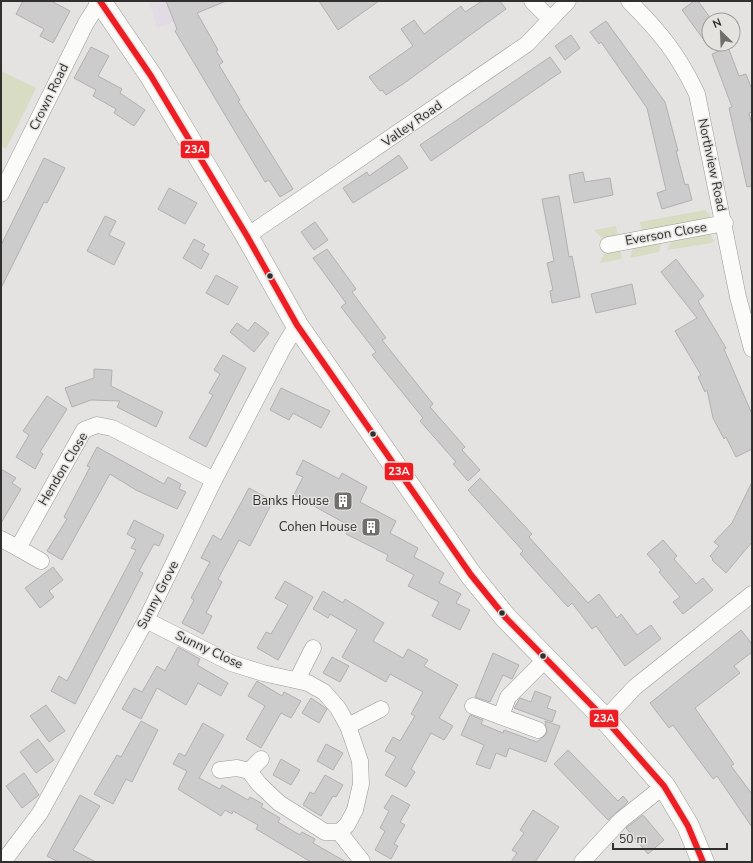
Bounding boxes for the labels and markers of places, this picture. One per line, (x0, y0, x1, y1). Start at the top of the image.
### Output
unlabelled marker (265, 271, 275, 281)
unlabelled marker (368, 429, 378, 439)
building icon: Banks House (332, 490, 354, 512)
place label: Banks House (252, 492, 329, 510)
building icon: Cohen House (360, 516, 382, 538)
place label: Cohen House (279, 518, 357, 536)
unlabelled marker (497, 608, 507, 618)
unlabelled marker (538, 651, 548, 661)

